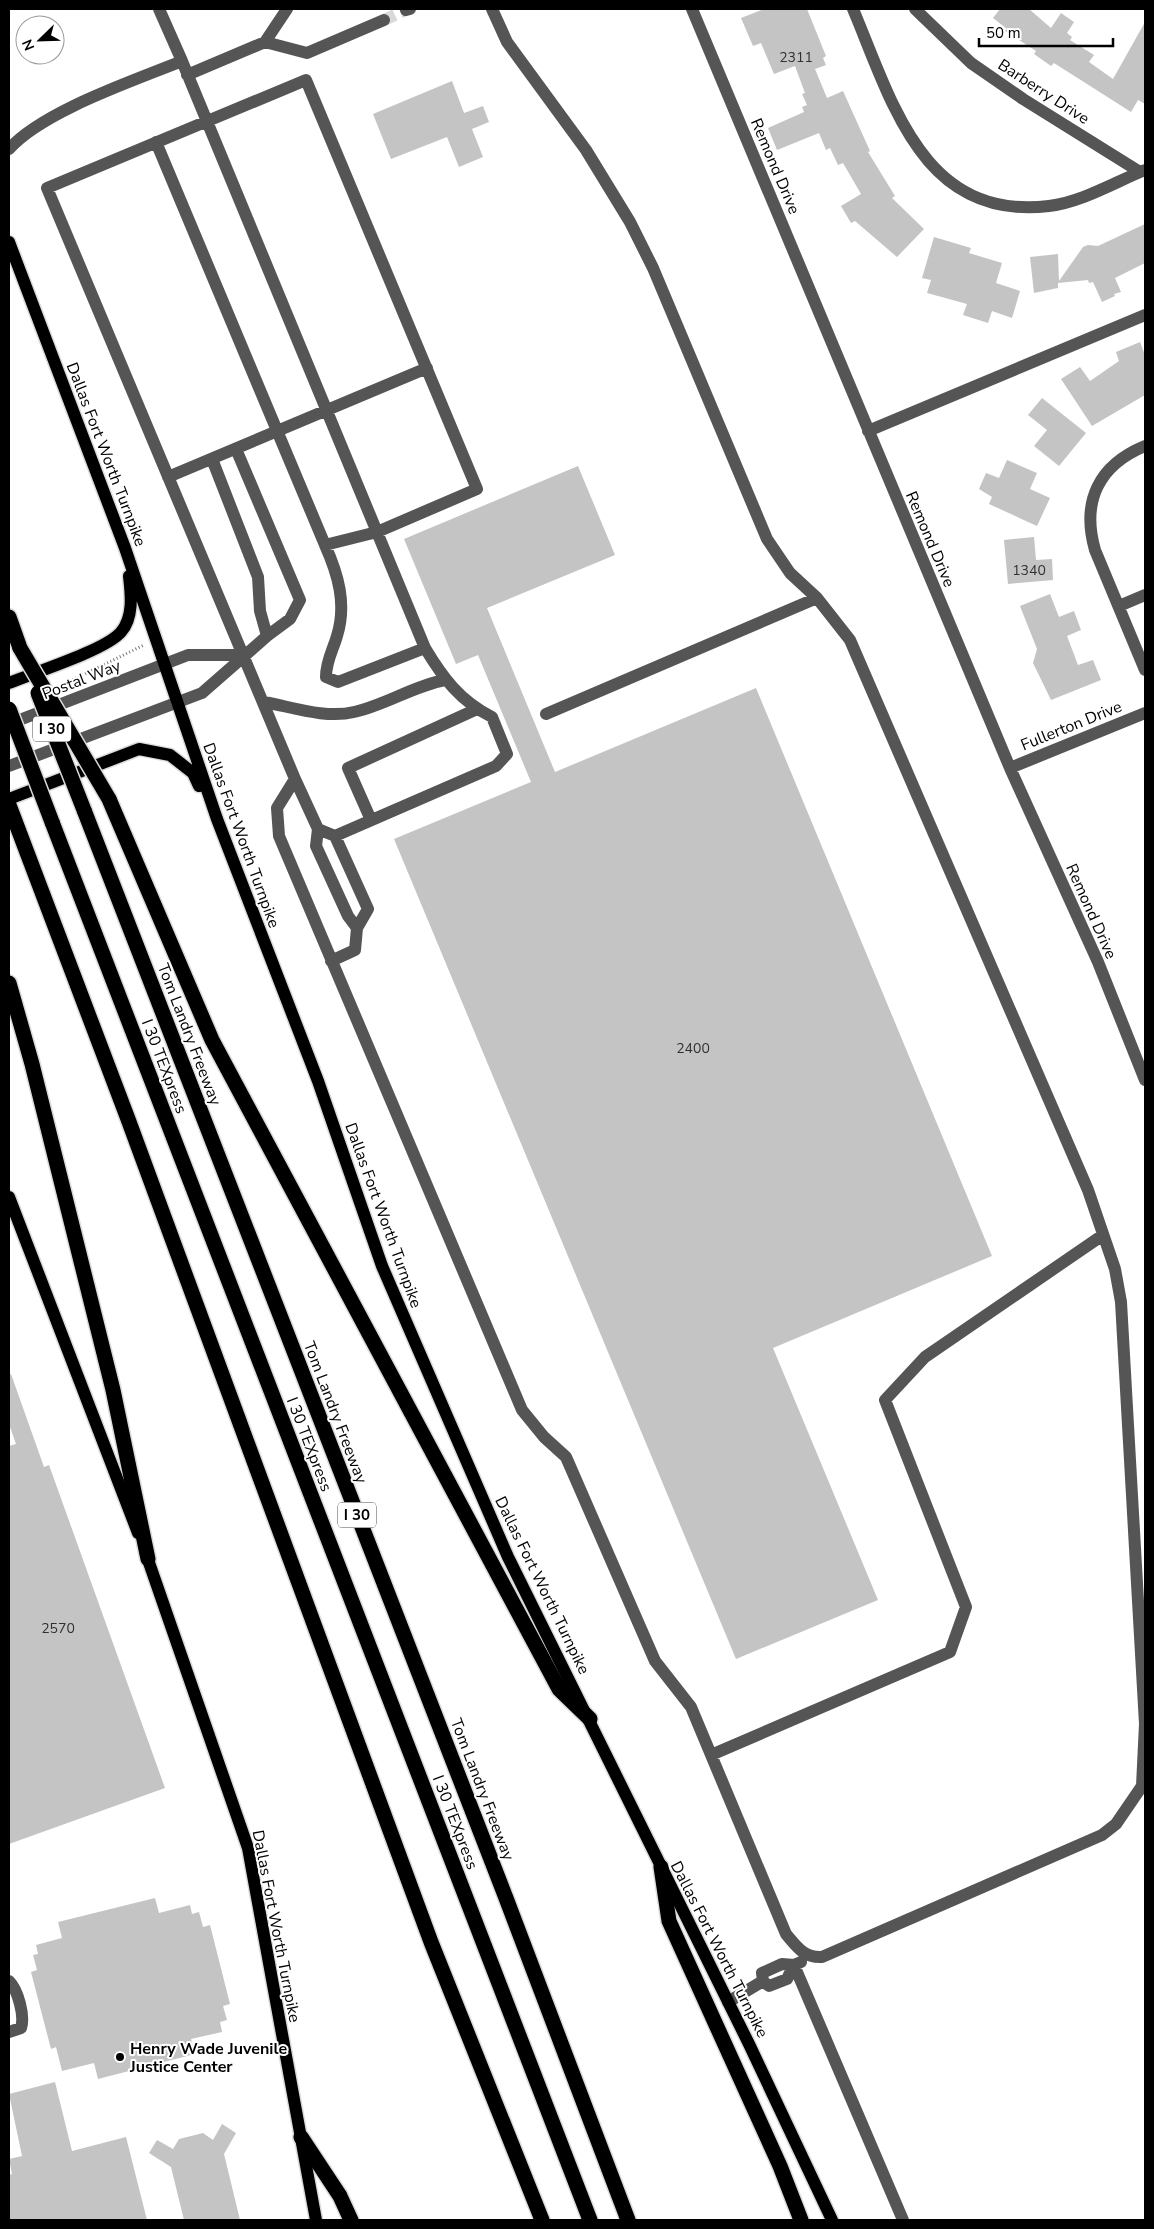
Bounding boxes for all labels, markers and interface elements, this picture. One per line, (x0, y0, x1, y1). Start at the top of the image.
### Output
north arrow (15, 15, 65, 65)
scale bar (979, 15, 1113, 47)
text: 50 m (986, 23, 1021, 43)
text: N (18, 36, 39, 53)
house number: 2311 (779, 48, 813, 67)
street label: Barberry Drive (993, 54, 1094, 130)
street label: Remond Drive (745, 115, 805, 218)
street label: Dallas Fort Worth Turnpike (61, 359, 151, 550)
street label: Remond Drive (900, 488, 960, 591)
house number: 1340 (1012, 561, 1046, 580)
street label: Postal Way (39, 655, 125, 705)
street label: Fullerton Drive (1018, 696, 1125, 756)
road number: I 30 (33, 716, 71, 742)
street label: Dallas Fort Worth Turnpike (197, 740, 285, 931)
street label: Remond Drive (1060, 860, 1122, 963)
street label: Tom Landry Freeway (152, 960, 227, 1109)
street label: I 30 TEXpress (136, 1016, 192, 1117)
house number: 2400 (676, 1039, 710, 1058)
street label: Dallas Fort Worth Turnpike (339, 1120, 427, 1311)
street label: Tom Landry Freeway (298, 1338, 373, 1487)
street label: I 30 TEXpress (281, 1394, 337, 1495)
street label: Dallas Fort Worth Turnpike (489, 1493, 595, 1678)
road number: I 30 (338, 1502, 376, 1528)
house number: 2570 (41, 1619, 75, 1638)
street label: Tom Landry Freeway (445, 1715, 520, 1864)
street label: I 30 TEXpress (427, 1772, 483, 1873)
street label: Dallas Fort Worth Turnpike (247, 1828, 305, 2024)
street label: Dallas Fort Worth Turnpike (665, 1857, 773, 2042)
place label: Henry Wade Juvenile Justice Center (129, 2038, 287, 2078)
marker: Henry Wade Juvenile Justice Center (114, 2051, 126, 2063)

